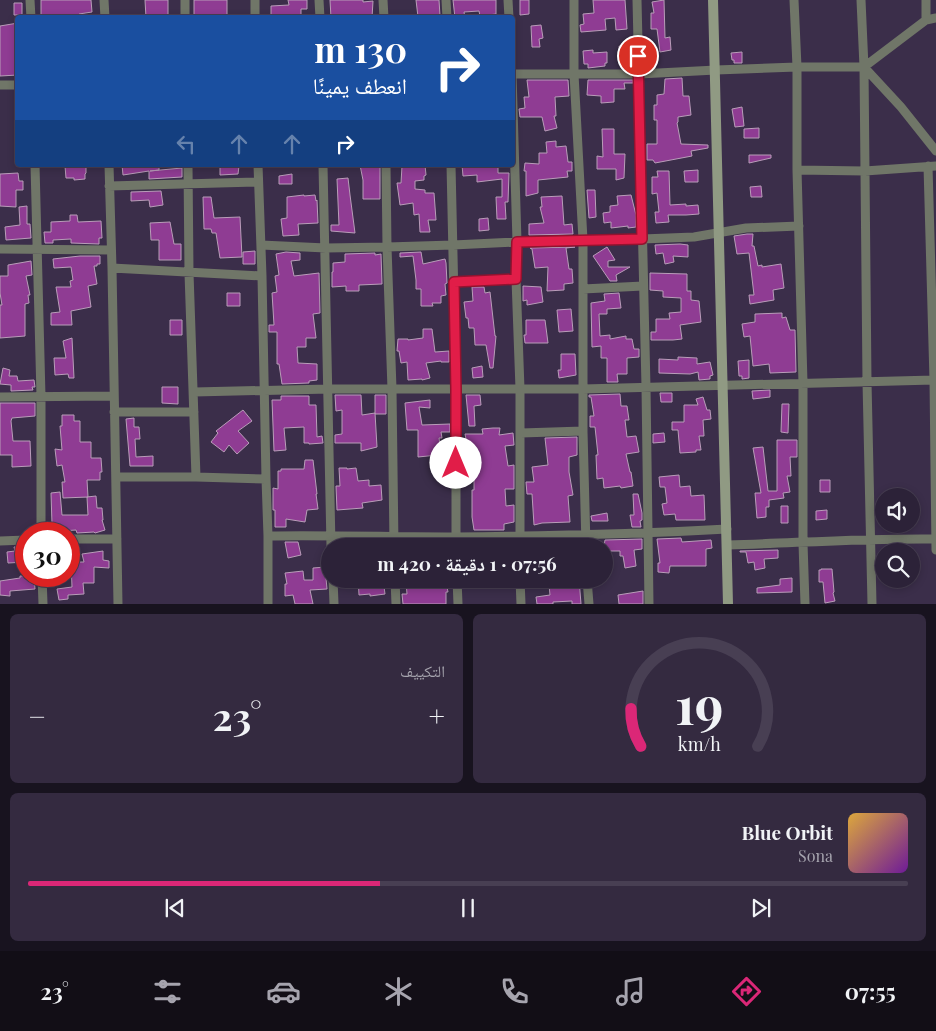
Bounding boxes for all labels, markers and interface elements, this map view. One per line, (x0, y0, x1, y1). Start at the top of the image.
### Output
text: 130 m (314, 25, 407, 72)
icon: right (425, 35, 490, 100)
pin (617, 35, 659, 77)
icon: arrive (624, 42, 652, 70)
text: انعطف يمينًا (313, 70, 407, 100)
icon: left (172, 130, 200, 158)
icon: ahead (225, 130, 253, 158)
icon: ahead (278, 130, 306, 158)
icon: right (331, 130, 359, 158)
position arrow (429, 436, 481, 488)
map controls (875, 488, 920, 588)
button: sound (875, 488, 920, 533)
speed limit sign: 30 (15, 522, 80, 587)
button: search (875, 543, 920, 588)
text: 07:56 · 1 دقيقة · 420 m (377, 550, 557, 576)
text: التكييف (400, 660, 445, 681)
text: 19 (675, 669, 724, 738)
text: 23° (213, 690, 262, 741)
text: − (28, 697, 46, 734)
text: + (429, 697, 445, 734)
text: km/h (678, 732, 721, 755)
text: Blue Orbit (742, 819, 833, 845)
text: Sona (798, 845, 833, 866)
icon: previous (161, 894, 189, 922)
icon: pause (454, 894, 482, 922)
icon: next (747, 894, 775, 922)
icon: filters (150, 974, 185, 1009)
icon: car (266, 974, 301, 1009)
icon: climate (381, 974, 416, 1009)
icon: phone (497, 974, 532, 1009)
icon: music (613, 974, 648, 1009)
icon: directions (729, 974, 764, 1009)
text: 23° (40, 976, 69, 1006)
text: 07:55 (845, 976, 896, 1006)

